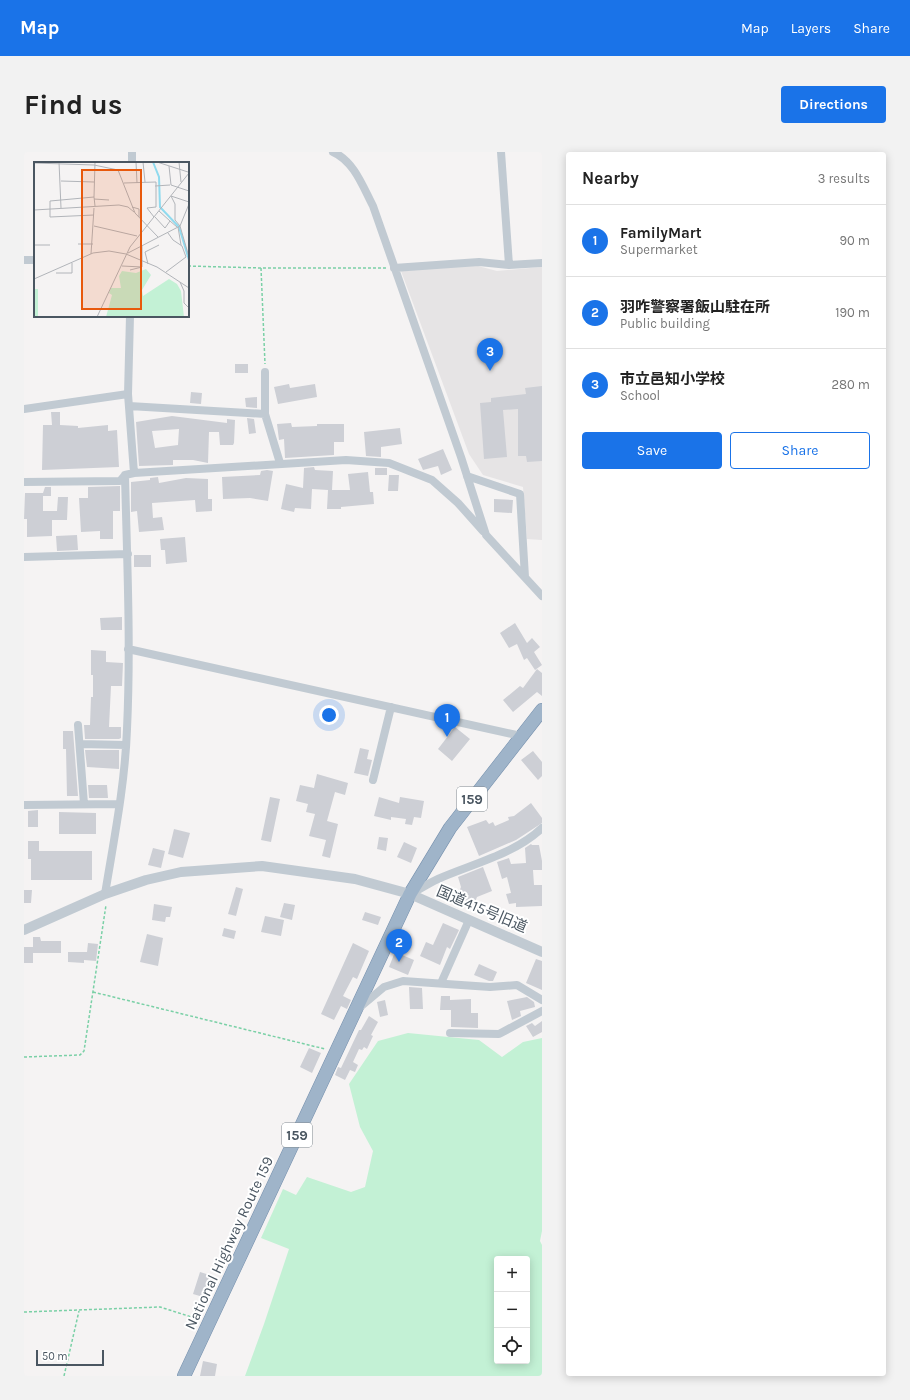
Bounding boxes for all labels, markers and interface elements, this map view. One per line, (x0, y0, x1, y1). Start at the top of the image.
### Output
text: Map (20, 17, 59, 39)
text: Map (741, 20, 769, 37)
text: Layers (791, 20, 831, 37)
text: Share (853, 20, 890, 37)
button: Directions (781, 86, 886, 123)
text: Find us (24, 88, 123, 121)
inset map (34, 162, 189, 317)
text: Nearby (582, 168, 639, 188)
text: 3 results (818, 171, 870, 186)
text: FamilyMart (620, 224, 702, 242)
text: 1 (593, 233, 597, 248)
text: 90 m (839, 233, 870, 248)
text: Supermarket (620, 242, 698, 257)
text: 羽咋警察署飯山駐在所 (620, 298, 770, 316)
text: 2 (591, 305, 599, 320)
text: 190 m (835, 305, 870, 320)
text: Public building (620, 316, 710, 331)
pin: 3 (477, 338, 503, 371)
text: 市立邑知小学校 (620, 370, 725, 388)
text: 3 (591, 377, 599, 392)
text: 280 m (832, 377, 870, 392)
text: School (620, 388, 660, 403)
button: Save (582, 432, 722, 469)
button: Share (730, 432, 870, 469)
pin: 1 (434, 704, 460, 737)
your location (319, 705, 339, 725)
road number: 159 (457, 787, 487, 811)
street label: 国道415号旧道 (434, 882, 530, 936)
pin: 2 (386, 929, 412, 962)
road number: 159 (282, 1123, 312, 1147)
street label: National Highway Route 159 (181, 1154, 277, 1332)
map controls (494, 1256, 530, 1364)
button: + (494, 1256, 530, 1292)
button: − (494, 1292, 530, 1328)
button: locate (494, 1328, 530, 1364)
scale bar (36, 1348, 104, 1367)
text: 50 m (42, 1350, 68, 1363)

